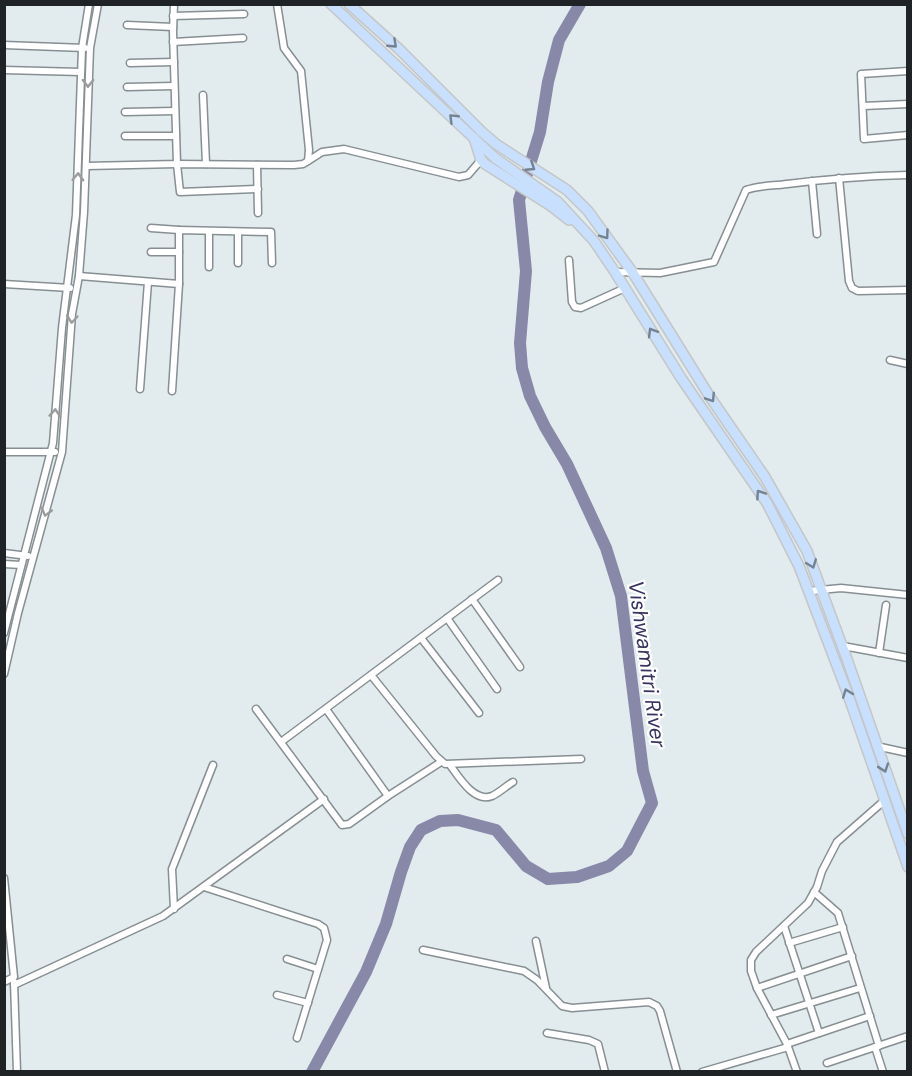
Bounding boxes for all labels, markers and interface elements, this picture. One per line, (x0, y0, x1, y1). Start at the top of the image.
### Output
one-way arrow (386, 37, 396, 48)
one-way arrow (82, 79, 95, 88)
one-way arrow (450, 114, 461, 125)
one-way arrow (525, 160, 536, 171)
one-way arrow (71, 173, 84, 182)
one-way arrow (598, 228, 609, 239)
one-way arrow (66, 315, 79, 324)
one-way arrow (648, 328, 659, 338)
one-way arrow (704, 391, 715, 402)
one-way arrow (49, 408, 62, 417)
one-way arrow (756, 489, 767, 500)
one-way arrow (41, 507, 54, 517)
one-way arrow (805, 558, 818, 569)
water label: Vishwamitri River (621, 579, 673, 750)
one-way arrow (842, 688, 855, 699)
one-way arrow (877, 762, 890, 773)

